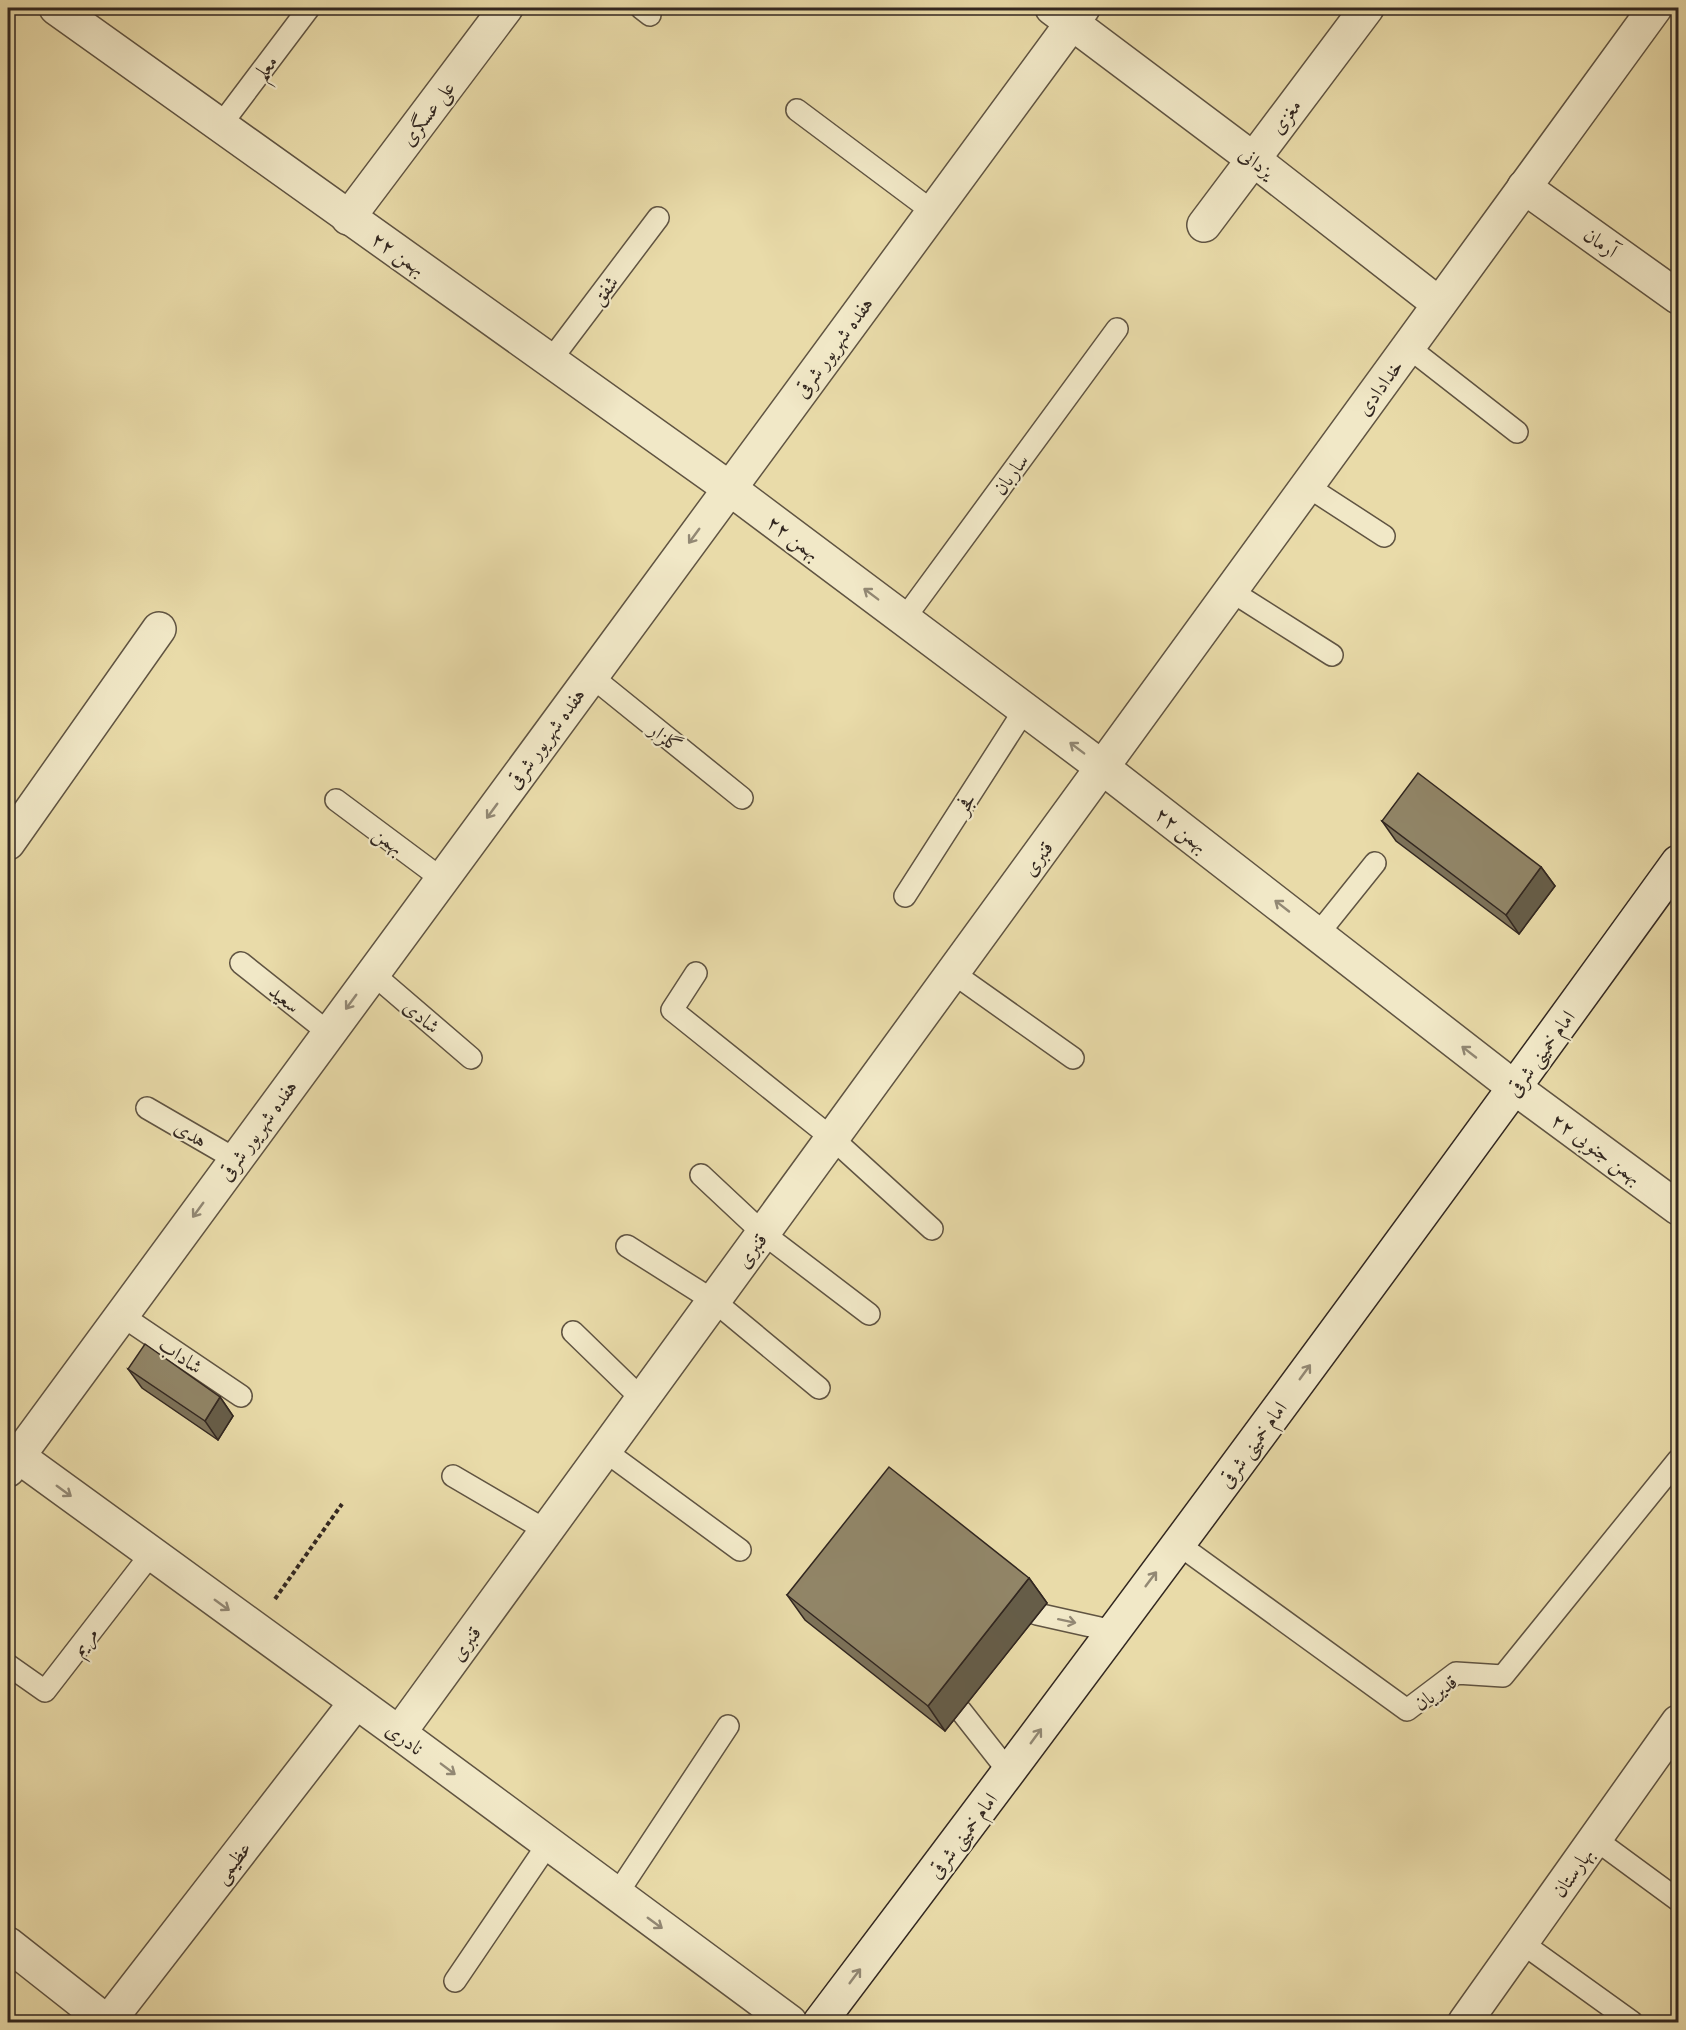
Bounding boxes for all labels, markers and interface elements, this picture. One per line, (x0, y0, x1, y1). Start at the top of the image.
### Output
street label: معلم (246, 48, 290, 90)
street label: علی عسگری (393, 74, 462, 152)
street label: مغزی (1262, 92, 1308, 140)
street label: یزدانی (1233, 139, 1283, 186)
street label: آرمان (1578, 220, 1626, 266)
street label: ۲۲ بهمن (366, 224, 432, 282)
street label: شفق (583, 269, 625, 311)
street label: هفده شهریور شرقی (786, 291, 880, 403)
street label: خدادادی (1349, 353, 1409, 421)
street label: ساربان (985, 447, 1035, 501)
street label: ۲۲ بهمن (761, 507, 827, 567)
one-way arrow (688, 527, 700, 543)
one-way arrow (863, 588, 879, 601)
street label: هفده شهریور شرقی (498, 682, 592, 794)
street label: گلزار (642, 714, 689, 759)
one-way arrow (1070, 742, 1086, 755)
street label: فجر (946, 787, 983, 821)
street label: ۲۲ بهمن (1149, 799, 1215, 859)
one-way arrow (485, 803, 498, 819)
street label: بهمن (367, 819, 411, 861)
street label: قنبری (1014, 834, 1060, 882)
one-way arrow (1274, 900, 1290, 913)
street label: سعید (263, 976, 307, 1020)
street label: شادی (397, 992, 447, 1040)
one-way arrow (345, 994, 357, 1010)
street label: امام خمینی شرقی (1499, 1004, 1585, 1105)
one-way arrow (1461, 1045, 1477, 1058)
street label: هفده شهریور شرقی (210, 1074, 304, 1186)
street label: ۲۲ بهمن جنوبی (1545, 1105, 1648, 1192)
street label: هدی (169, 1112, 213, 1154)
one-way arrow (192, 1201, 204, 1217)
street label: قنبری (728, 1226, 774, 1274)
street label: شاداب (153, 1330, 209, 1380)
one-way arrow (1299, 1364, 1311, 1380)
street label: امام خمینی شرقی (1211, 1395, 1297, 1496)
one-way arrow (56, 1485, 72, 1497)
one-way arrow (1145, 1572, 1158, 1588)
one-way arrow (214, 1599, 230, 1611)
one-way arrow (1056, 1616, 1076, 1627)
street label: قنبری (442, 1619, 488, 1667)
street label: مریم (63, 1620, 108, 1664)
street label: قدیریان (1407, 1667, 1463, 1717)
street label: نادری (380, 1714, 430, 1762)
one-way arrow (1029, 1729, 1042, 1745)
one-way arrow (439, 1763, 455, 1776)
street label: امام خمینی شرقی (920, 1786, 1007, 1886)
street label: عظیمی (206, 1835, 258, 1889)
street label: بهارستان (1544, 1841, 1600, 1903)
one-way arrow (647, 1917, 663, 1929)
one-way arrow (849, 1968, 861, 1984)

